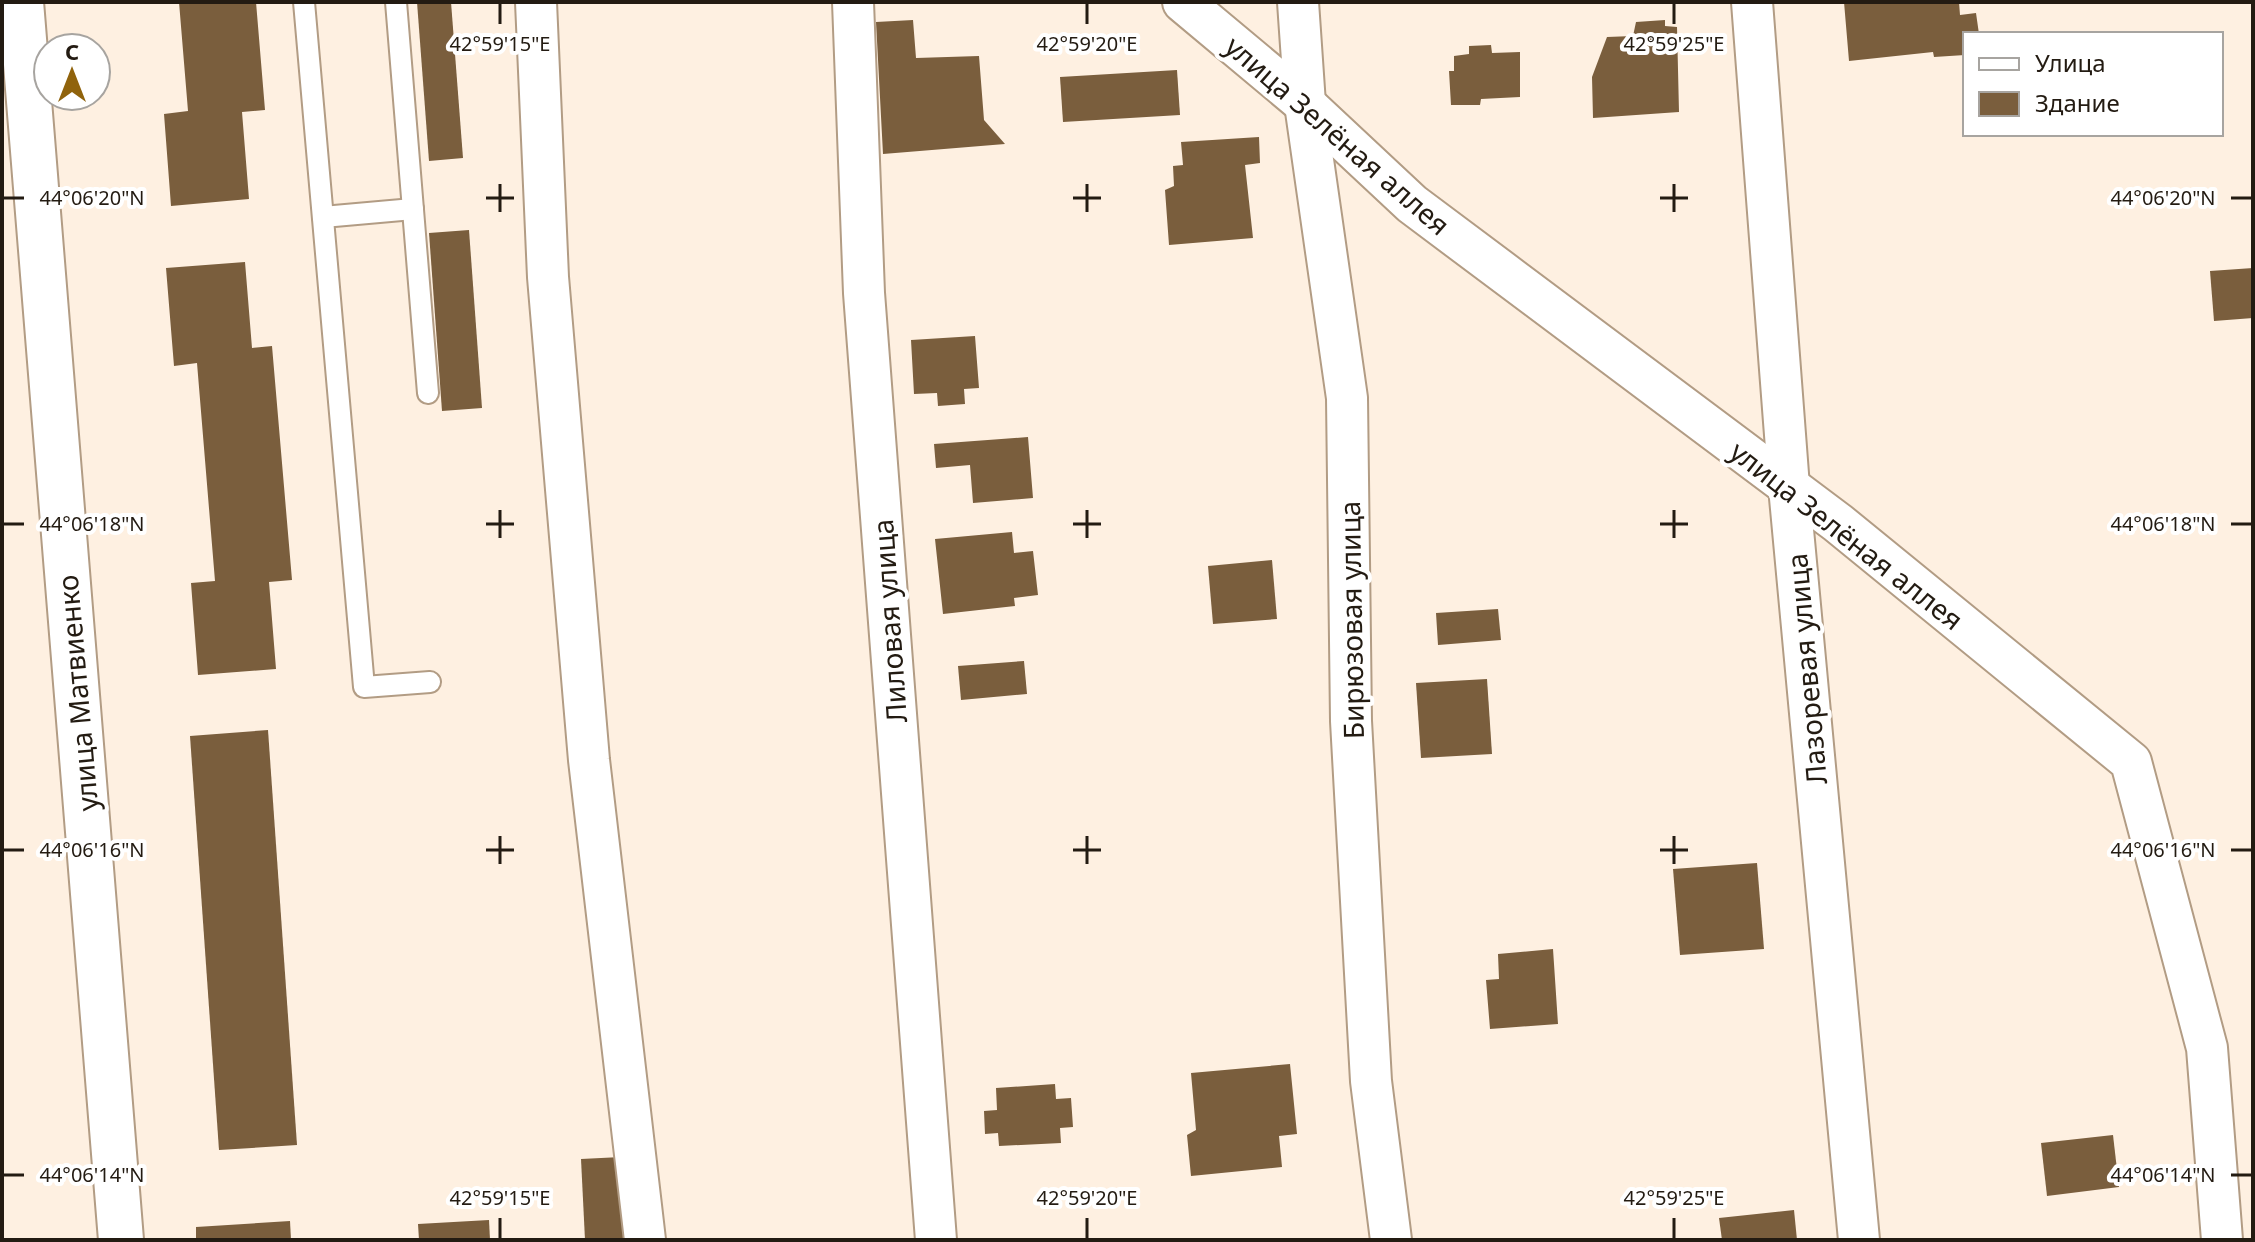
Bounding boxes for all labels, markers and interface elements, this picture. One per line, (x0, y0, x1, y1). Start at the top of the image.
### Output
street label: улица Зелёная аллея (1218, 27, 1458, 243)
text: 42°59'15"E (450, 30, 550, 57)
text: 42°59'20"E (1037, 30, 1137, 57)
text: 42°59'25"E (1624, 30, 1724, 57)
north arrow (32, 32, 112, 112)
legend (1963, 32, 2223, 136)
text: С (65, 36, 79, 66)
text: Улица (2035, 46, 2106, 79)
text: Здание (2035, 86, 2120, 119)
text: 44°06'20"N (39, 184, 145, 211)
text: 44°06'20"N (2110, 184, 2216, 211)
street label: улица Зелёная аллея (1723, 432, 1971, 638)
street label: Бирюзовая улица (1330, 500, 1372, 740)
text: 44°06'18"N (39, 510, 145, 537)
text: 44°06'18"N (2110, 510, 2216, 537)
street label: Лиловая улица (863, 518, 915, 724)
street label: Лазоревая улица (1777, 552, 1835, 786)
street label: улица Матвиенко (48, 573, 106, 813)
text: 44°06'16"N (39, 836, 145, 863)
text: 44°06'16"N (2110, 836, 2216, 863)
text: 44°06'14"N (39, 1161, 145, 1188)
text: 44°06'14"N (2110, 1161, 2216, 1188)
text: 42°59'15"E (450, 1184, 550, 1211)
text: 42°59'20"E (1037, 1184, 1137, 1211)
text: 42°59'25"E (1624, 1184, 1724, 1211)

